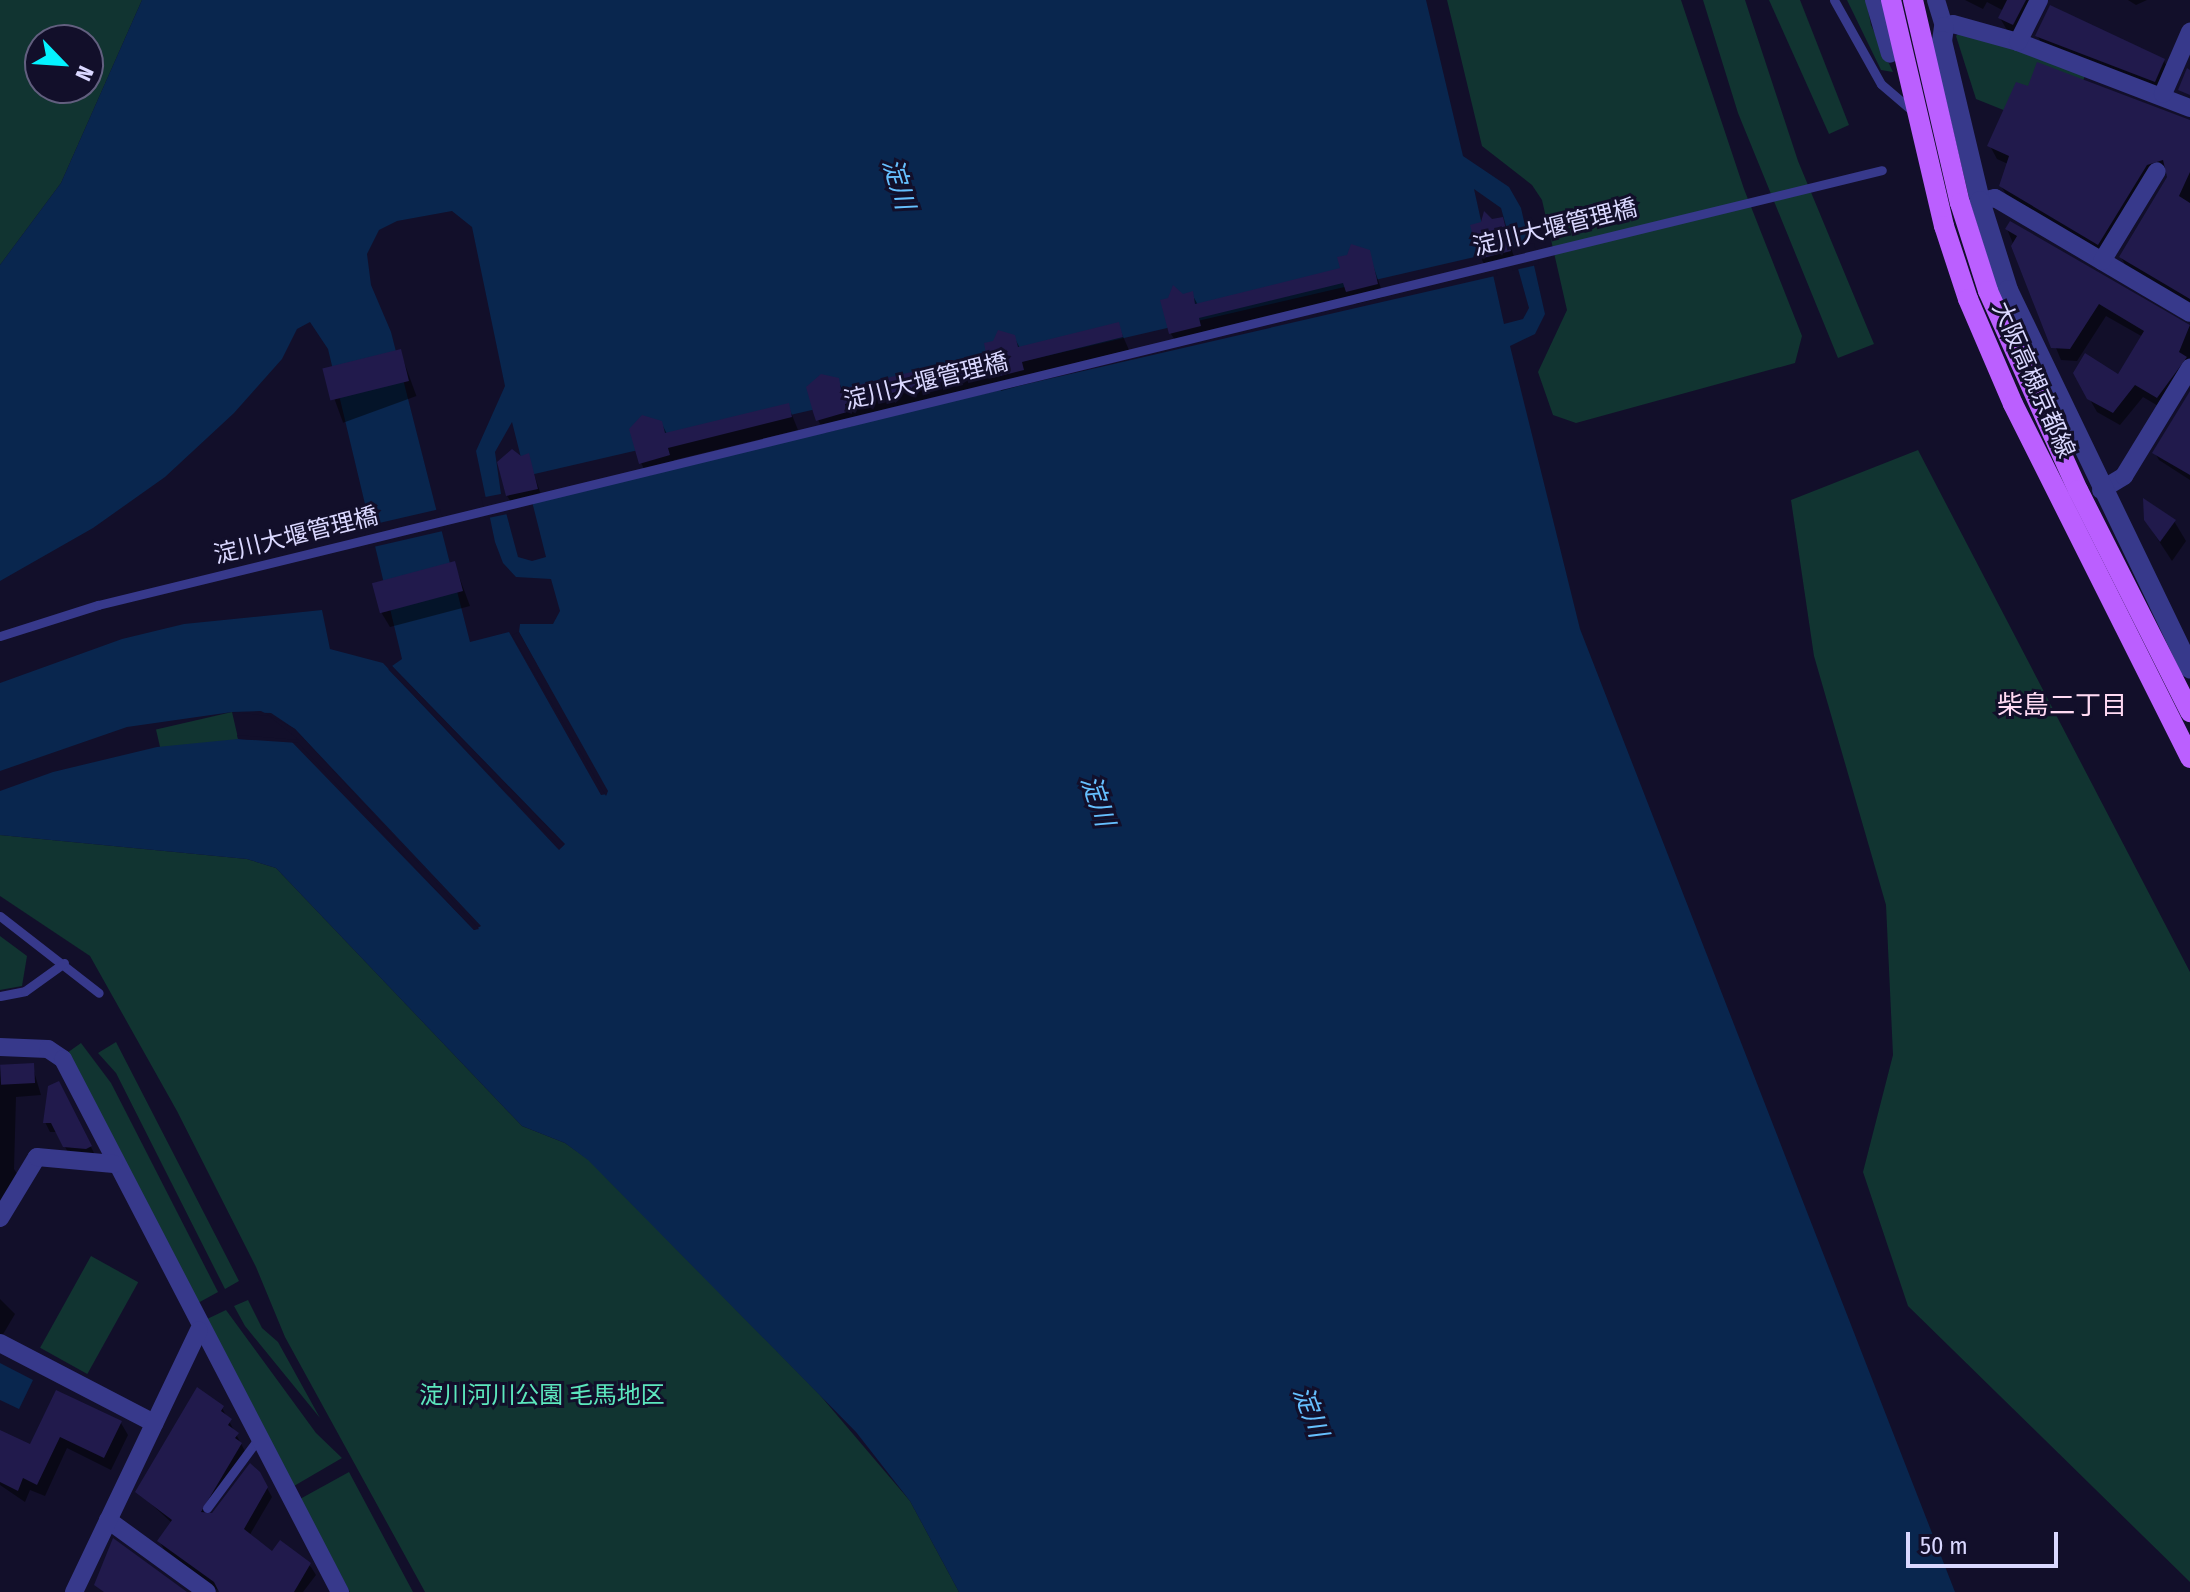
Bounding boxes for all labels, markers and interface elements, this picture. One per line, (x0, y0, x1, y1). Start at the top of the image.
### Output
north arrow (24, 24, 104, 104)
text: N (69, 62, 99, 85)
water label: 淀川 (875, 155, 921, 213)
street label: 淀川大堰管理橋 (1470, 194, 1640, 262)
street label: 大阪高槻京都線 (1986, 297, 2080, 463)
street label: 淀川大堰管理橋 (841, 348, 1011, 416)
street label: 淀川大堰管理橋 (211, 502, 381, 570)
district label: 柴島二丁目 (1997, 690, 2127, 722)
water label: 淀川 (1074, 771, 1120, 831)
park label: 淀川河川公園 毛馬地区 (419, 1382, 665, 1410)
water label: 淀川 (1286, 1382, 1334, 1442)
scale bar (1910, 1516, 2062, 1566)
text: 50 m (1920, 1532, 1968, 1560)

